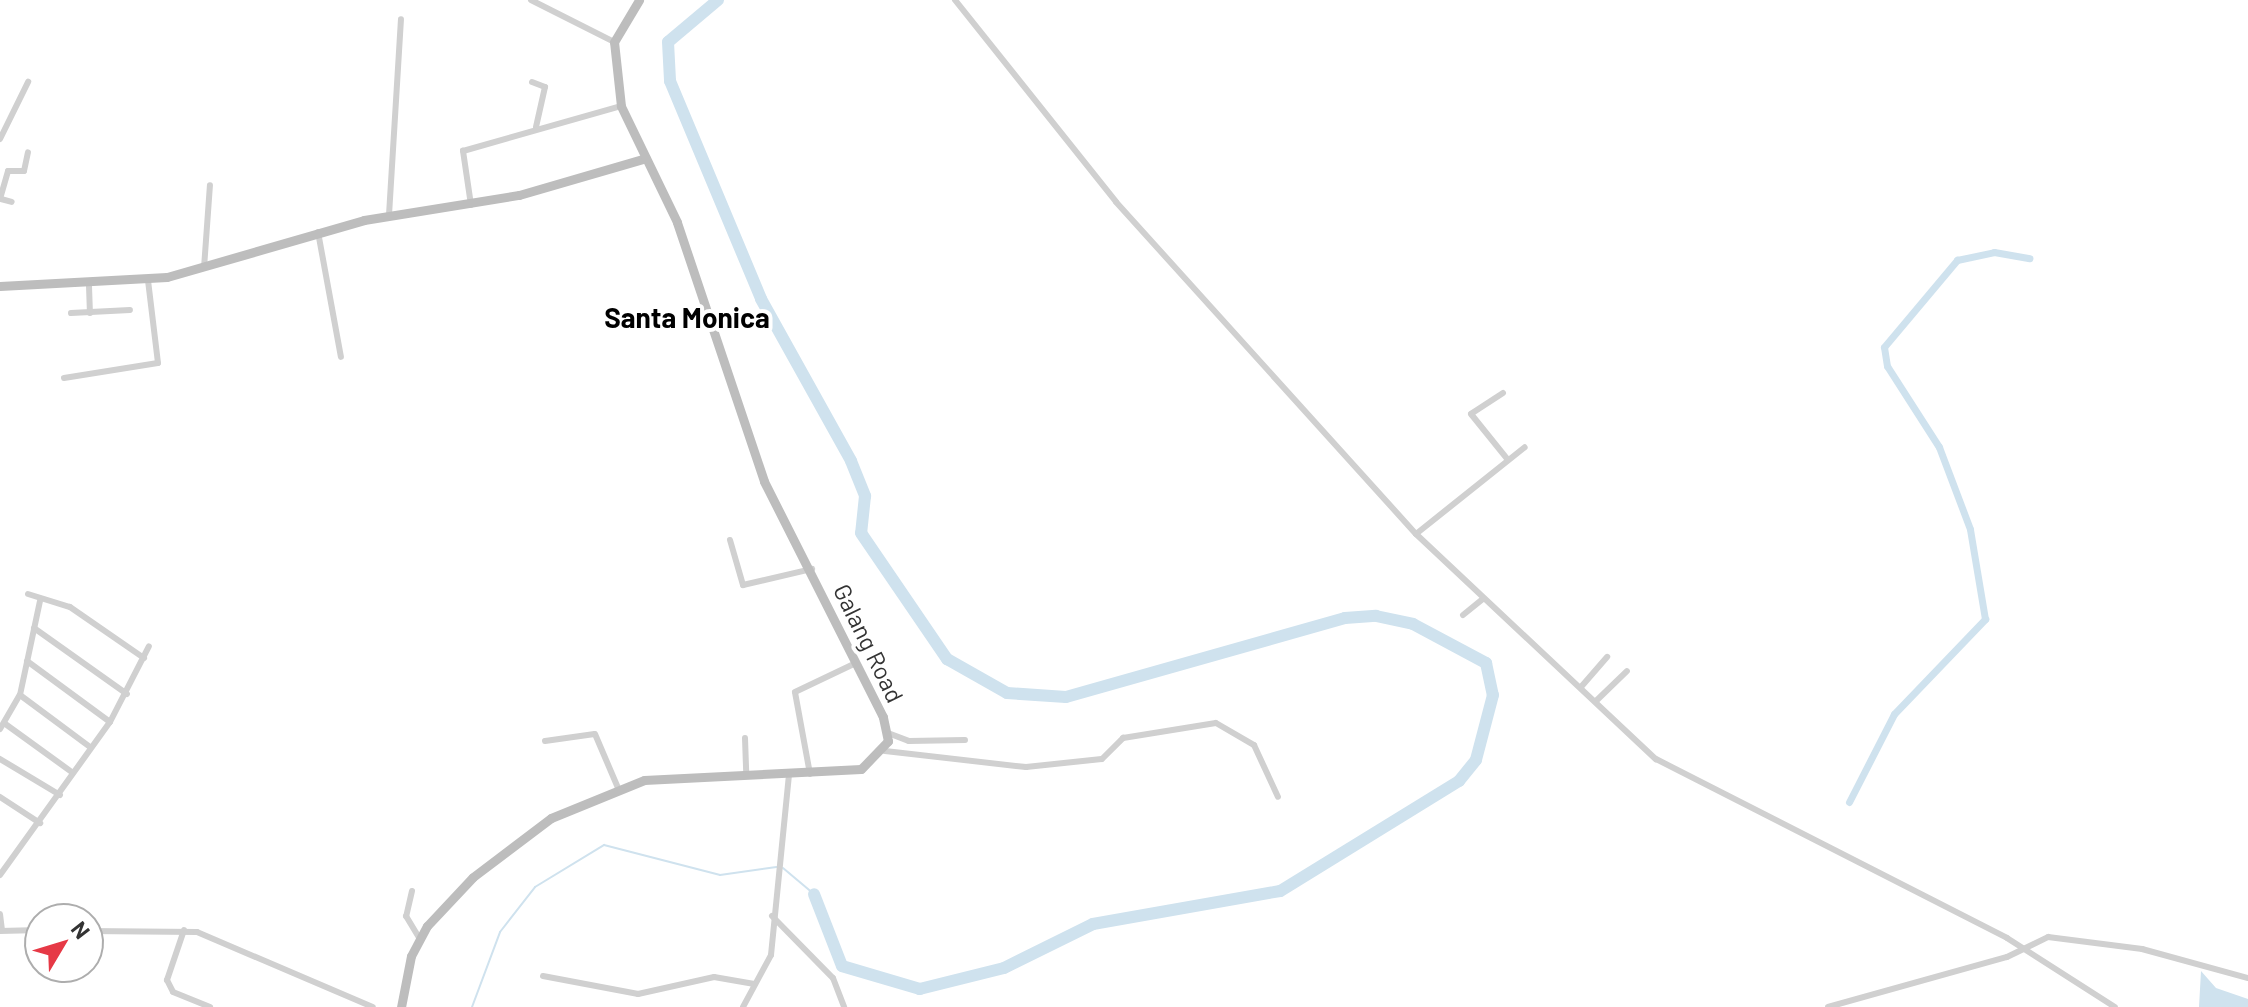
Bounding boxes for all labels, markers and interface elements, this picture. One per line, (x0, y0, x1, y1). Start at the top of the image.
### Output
district label: Santa Monica (604, 300, 770, 334)
street label: Galang Road (828, 579, 910, 707)
north arrow (24, 903, 104, 983)
text: N (67, 916, 96, 943)

